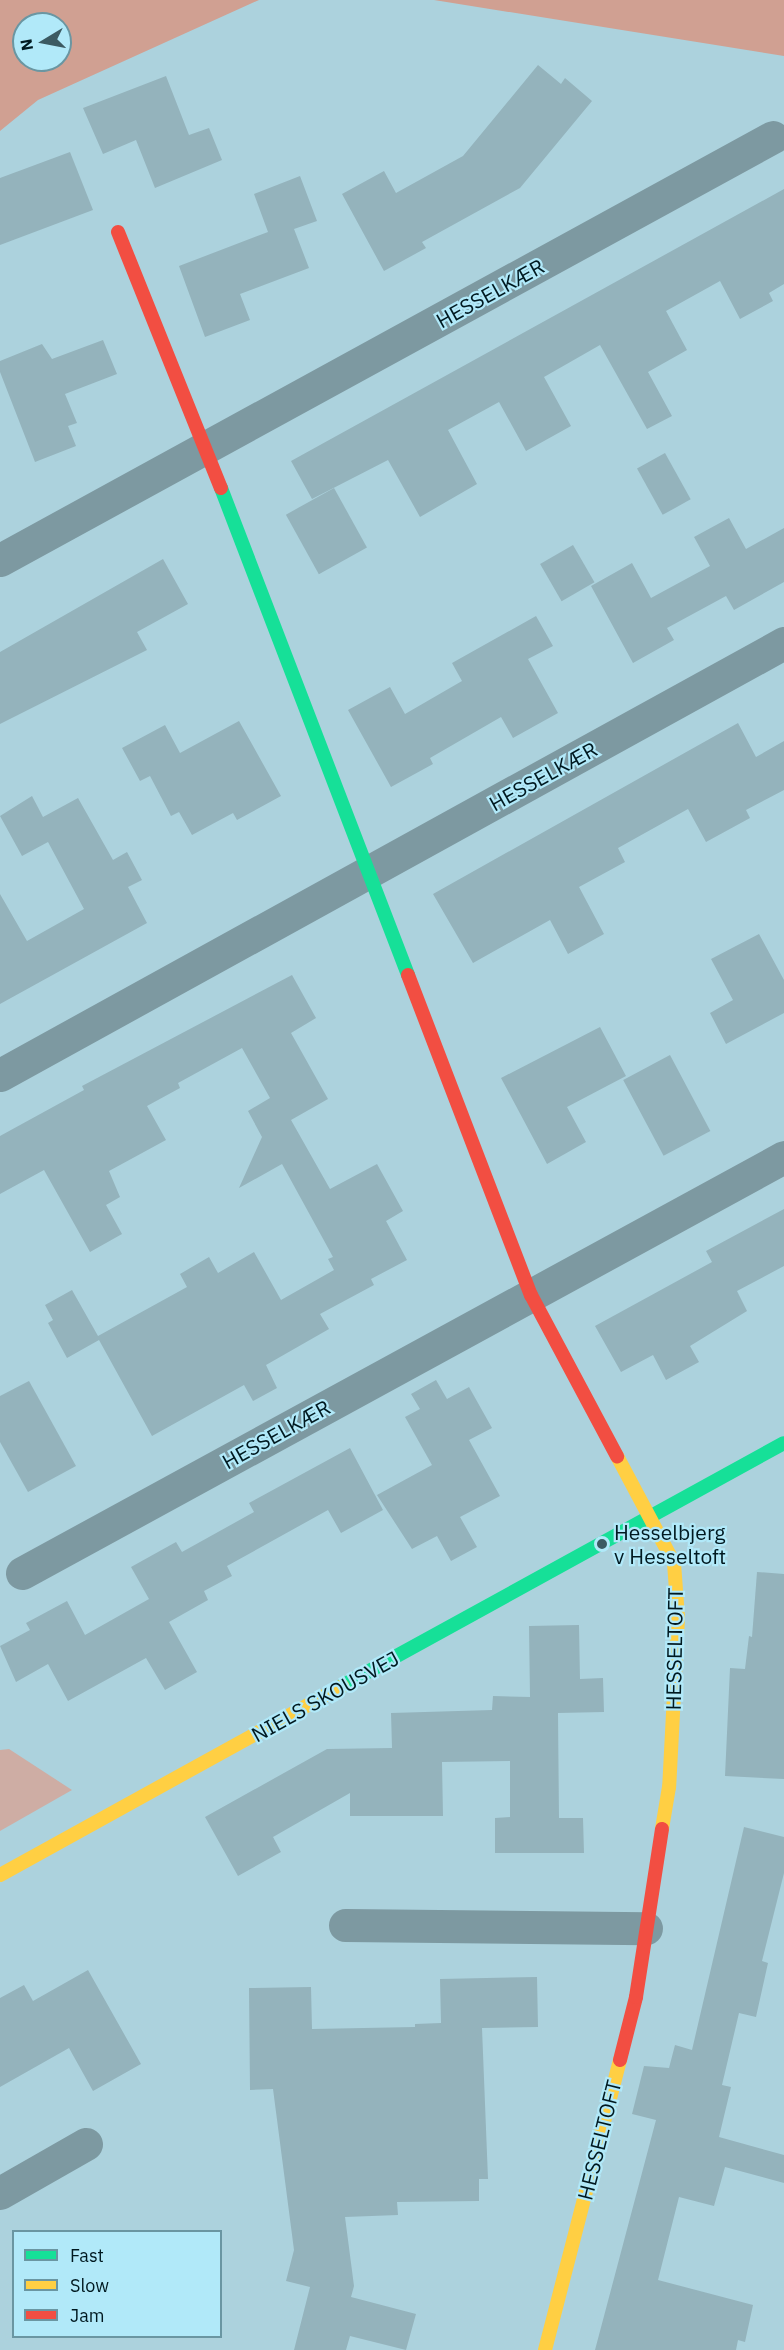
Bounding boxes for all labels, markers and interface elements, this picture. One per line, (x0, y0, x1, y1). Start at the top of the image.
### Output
north arrow (12, 12, 72, 72)
text: N (15, 37, 37, 52)
street label: HESSELKÆR (431, 253, 549, 333)
street label: HESSELKÆR (484, 736, 602, 816)
street label: HESSELKÆR (217, 1394, 335, 1474)
place label: Hesselbjerg v Hesseltoft (614, 1519, 726, 1569)
marker: Hesselbjerg v Hesseltoft (595, 1537, 609, 1551)
street label: HESSELTOFT (660, 1587, 688, 1711)
street label: NIELS SKOUSVEJ (247, 1645, 403, 1747)
street label: HESSELTOFT (572, 2077, 626, 2203)
legend (12, 2230, 222, 2338)
text: Fast (70, 2244, 104, 2267)
text: Slow (70, 2274, 109, 2297)
text: Jam (70, 2304, 105, 2327)

